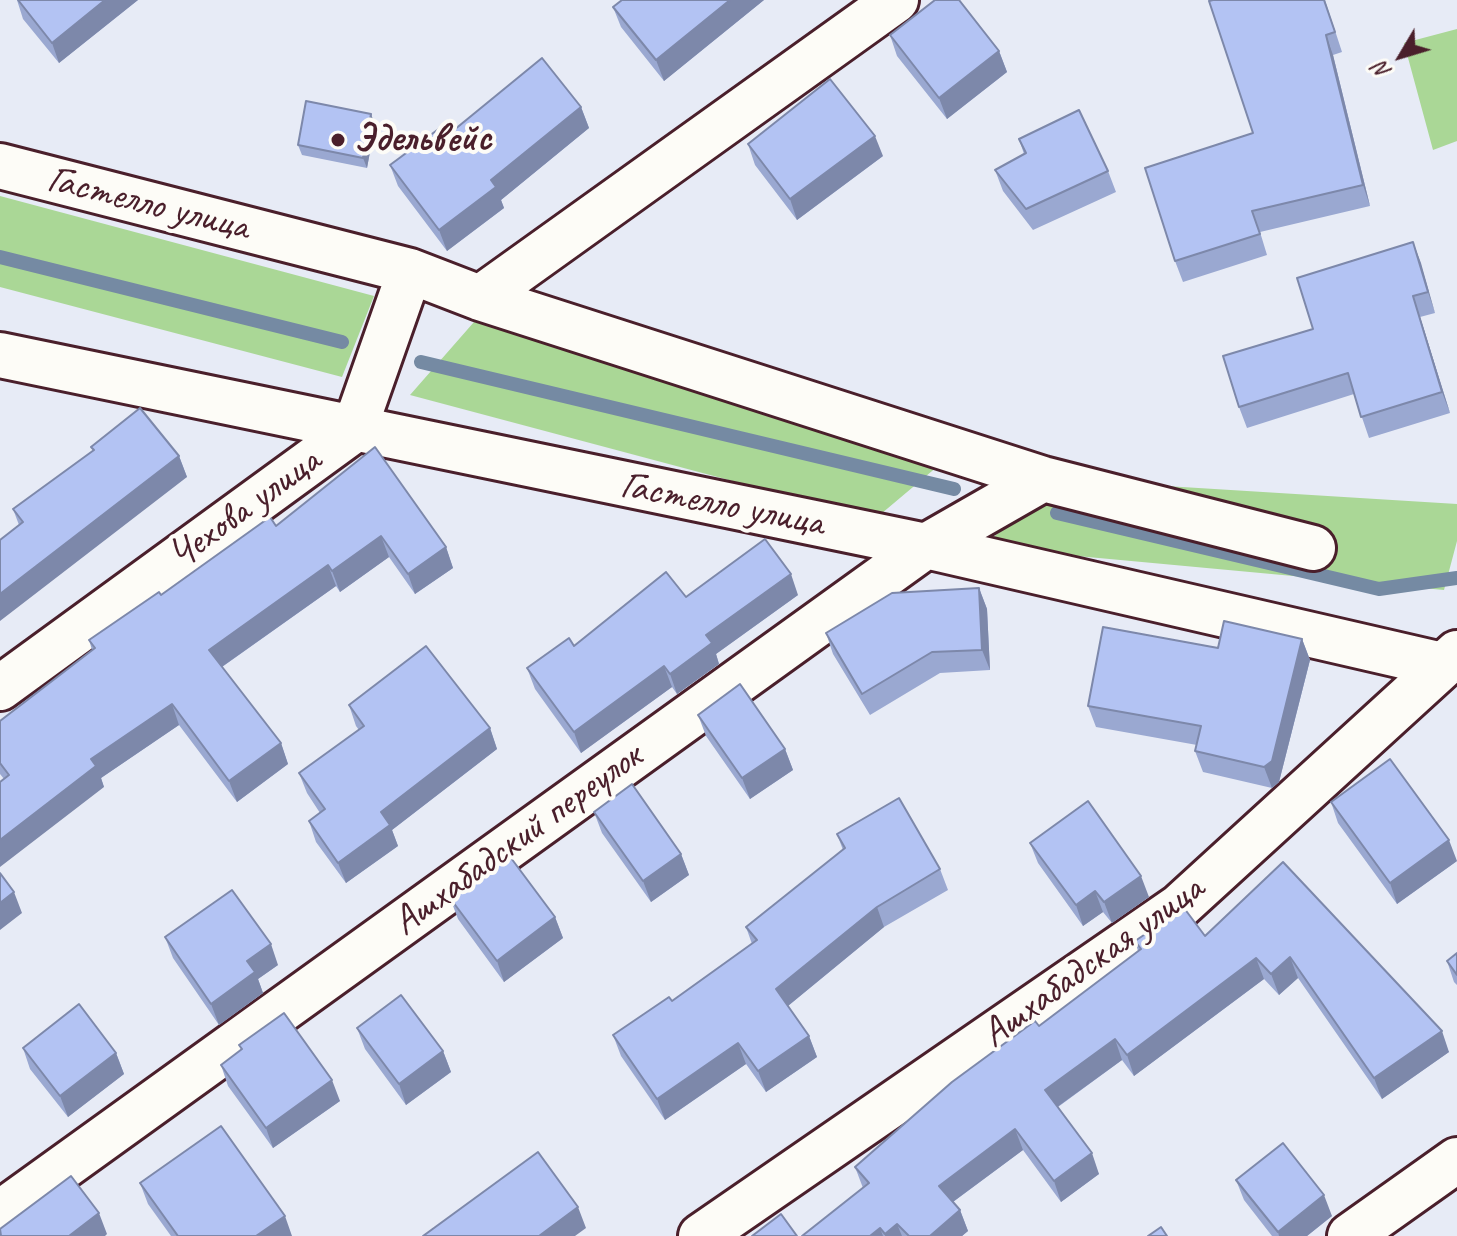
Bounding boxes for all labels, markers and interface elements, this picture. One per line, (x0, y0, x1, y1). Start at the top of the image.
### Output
north arrow (1361, 16, 1441, 96)
text: N (1367, 57, 1397, 85)
place label: Эдельвейс (354, 116, 491, 164)
marker: Эдельвейс (329, 131, 347, 149)
street label: Гастелло улица (42, 156, 254, 252)
street label: Чехова улица (160, 438, 330, 580)
street label: Гастелло улица (616, 462, 828, 548)
street label: Ашхабадский переулок (384, 733, 652, 947)
street label: Ашхабадская улица (973, 865, 1213, 1059)

